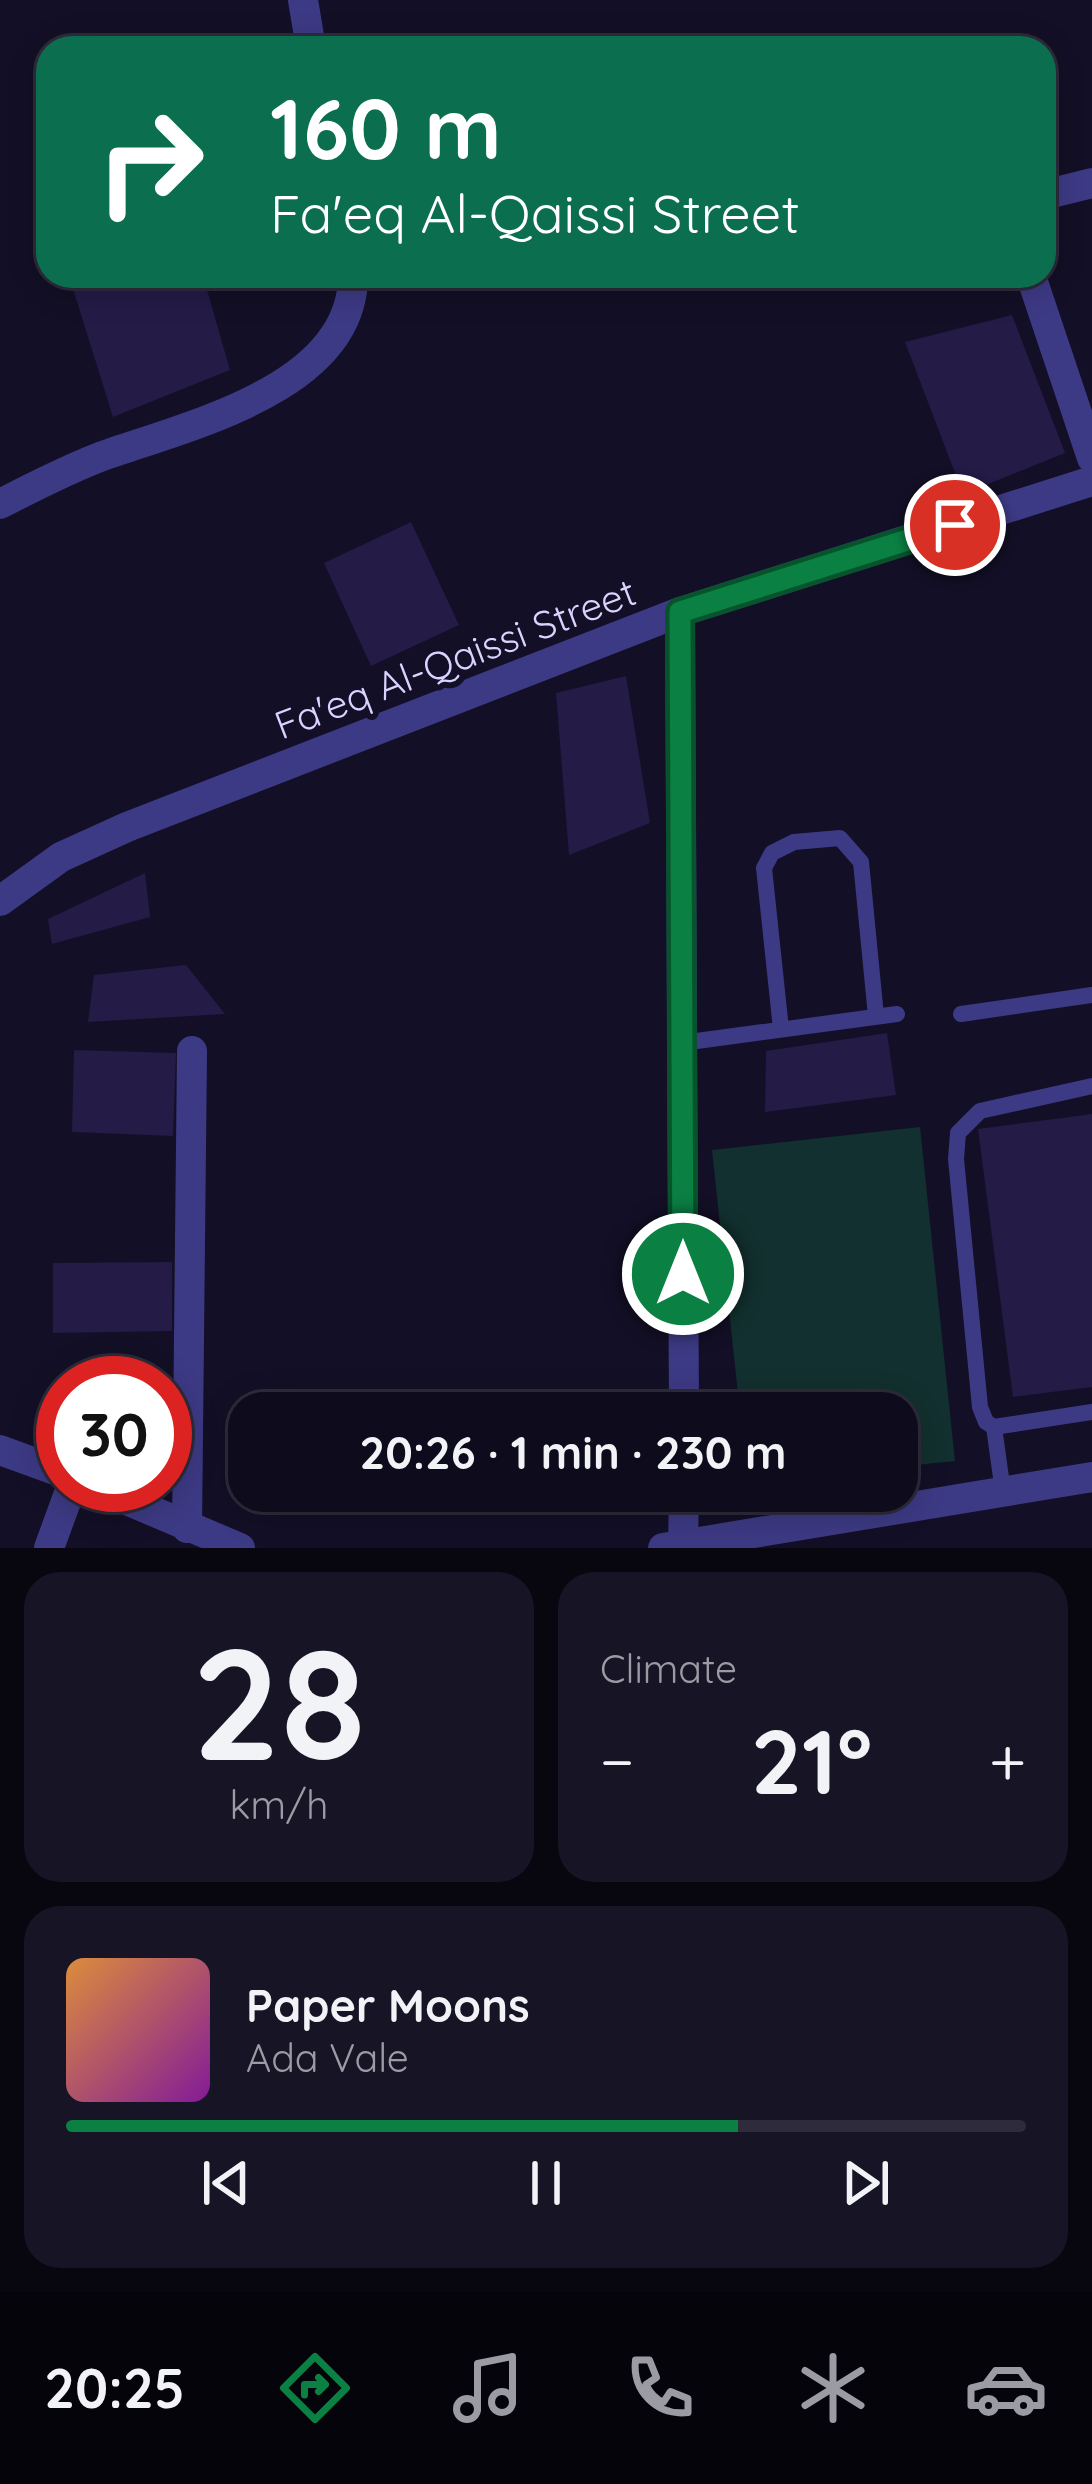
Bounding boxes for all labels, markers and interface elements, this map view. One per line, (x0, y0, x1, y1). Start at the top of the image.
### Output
text: 160 m (270, 75, 502, 180)
icon: right (72, 84, 228, 240)
text: Fa'eq Al-Qaissi Street (270, 179, 800, 247)
pin (904, 474, 1006, 576)
icon: arrive (922, 492, 988, 558)
street label: Fa'eq Al-Qaissi Street (268, 567, 642, 749)
position arrow (620, 1211, 746, 1337)
speed limit sign: 30 (36, 1356, 192, 1512)
text: 20:26 · 1 min · 230 m (360, 1424, 786, 1480)
text: 28 (192, 1604, 366, 1799)
text: Climate (600, 1644, 737, 1693)
text: 21° (751, 1704, 872, 1817)
text: − (600, 1719, 634, 1802)
text: + (989, 1719, 1026, 1802)
text: km/h (230, 1780, 328, 1829)
text: Paper Moons (246, 1977, 530, 2033)
text: Ada Vale (246, 2033, 409, 2082)
icon: previous (193, 2150, 259, 2216)
icon: pause (513, 2150, 579, 2216)
icon: next (833, 2150, 899, 2216)
icon: directions (273, 2346, 357, 2430)
icon: music (446, 2346, 530, 2430)
icon: phone (618, 2346, 702, 2430)
icon: climate (791, 2346, 875, 2430)
icon: car (964, 2346, 1048, 2430)
text: 20:25 (44, 2354, 185, 2422)

